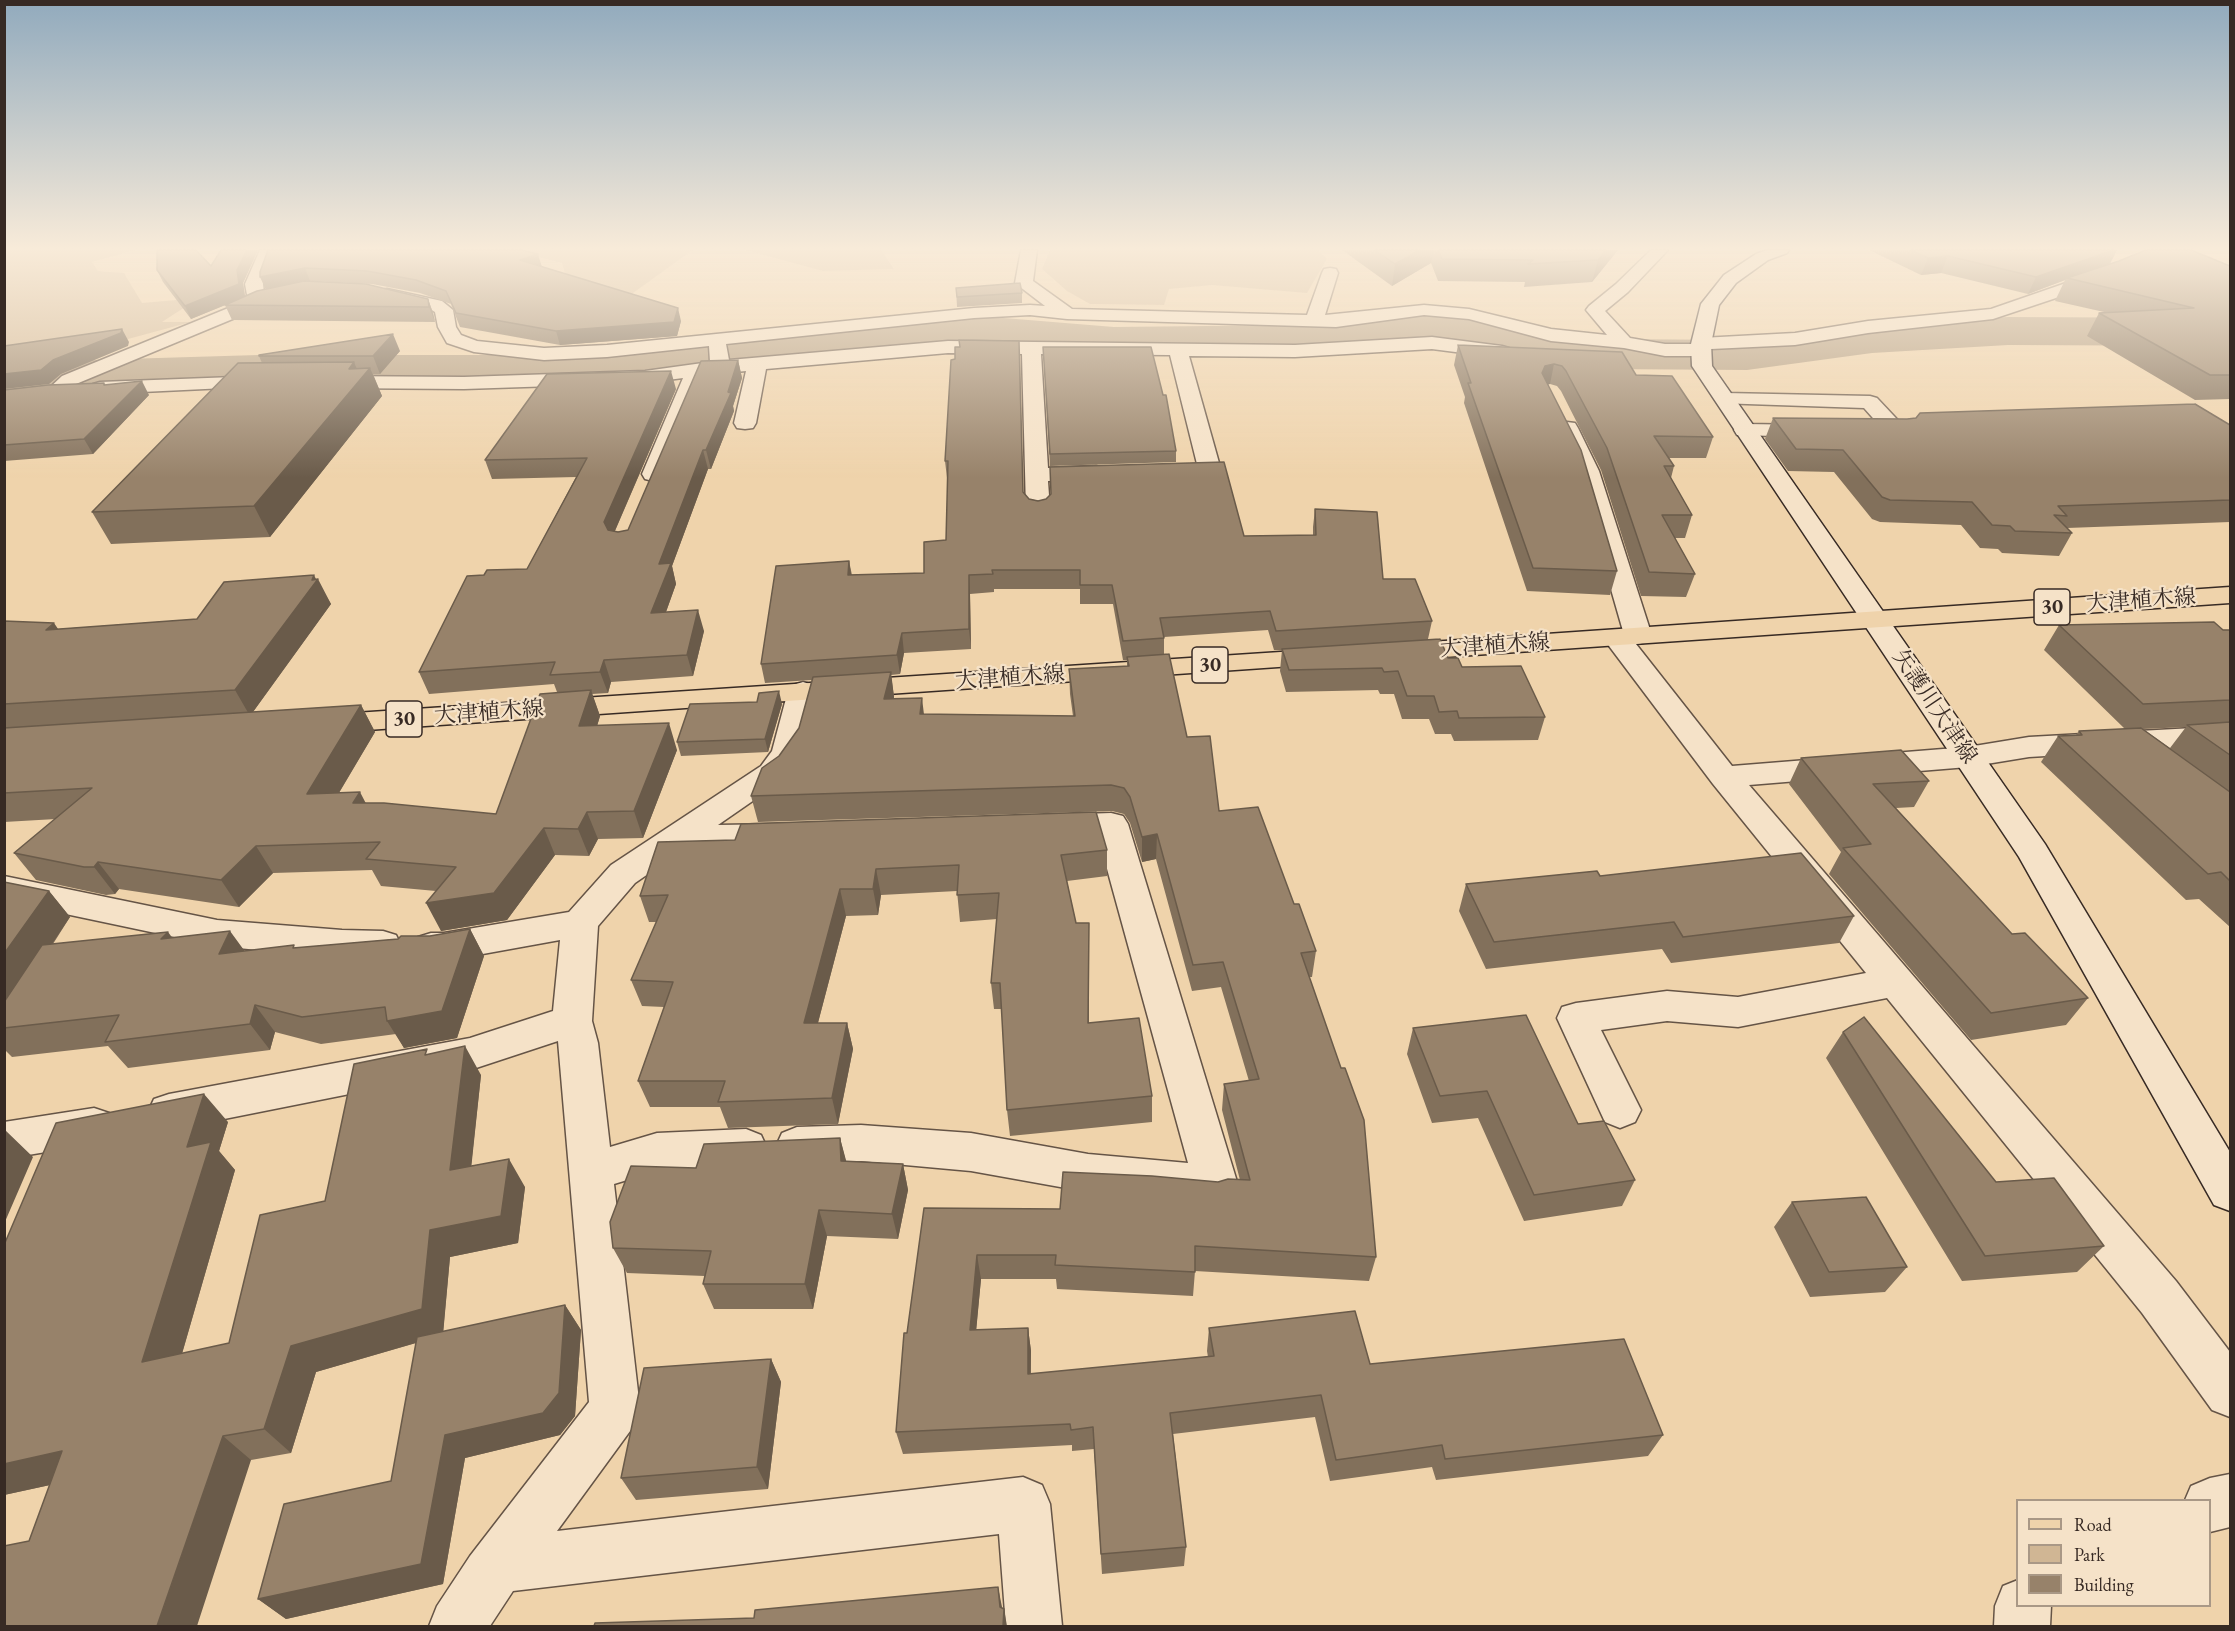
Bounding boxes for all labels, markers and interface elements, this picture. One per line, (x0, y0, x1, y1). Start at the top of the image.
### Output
street label: 大津植木線 (2085, 584, 2197, 618)
road number: 30 (2034, 589, 2070, 625)
street label: 大津植木線 (1439, 629, 1551, 663)
street label: 矢護川大津線 (1886, 645, 1982, 769)
road number: 30 (1192, 647, 1228, 683)
street label: 大津植木線 (954, 661, 1066, 695)
street label: 大津植木線 (433, 696, 545, 730)
road number: 30 (386, 701, 422, 737)
legend (2016, 1499, 2211, 1607)
text: Road (2074, 1513, 2112, 1536)
text: Park (2074, 1543, 2105, 1566)
text: Building (2074, 1573, 2134, 1596)

